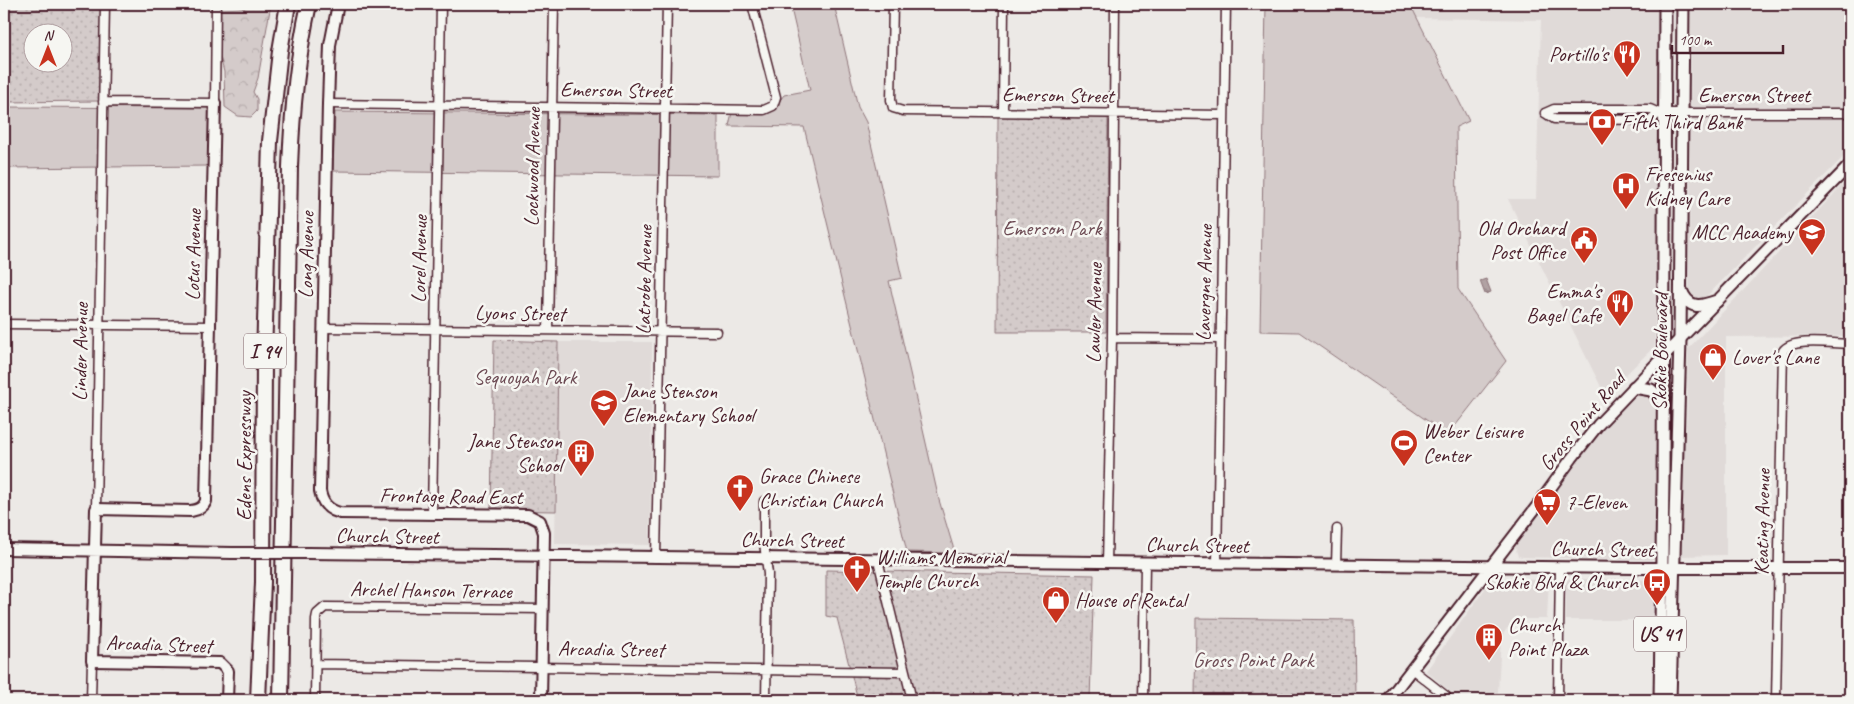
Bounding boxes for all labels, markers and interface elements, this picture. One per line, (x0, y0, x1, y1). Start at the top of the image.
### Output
north arrow (22, 22, 72, 72)
scale bar (1672, 22, 1783, 54)
text: N (44, 27, 55, 44)
text: 100 m (1679, 31, 1713, 50)
restaurant icon: Portillo's (1612, 39, 1642, 78)
place label: Portillo's (1549, 41, 1610, 67)
street label: Emerson Street (560, 76, 674, 104)
street label: Emerson Street (1002, 81, 1116, 109)
street label: Emerson Street (1698, 82, 1812, 108)
street label: Lockwood Avenue (518, 106, 546, 227)
bank icon: Fifth Third Bank (1587, 107, 1617, 146)
place label: Fifth Third Bank (1621, 109, 1744, 135)
place label: Fresenius Kidney Care (1645, 161, 1731, 211)
hospital icon: Fresenius Kidney Care (1611, 171, 1641, 210)
street label: Lotus Avenue (179, 208, 207, 301)
street label: Long Avenue (292, 209, 320, 299)
street label: Lorel Avenue (405, 214, 433, 303)
park label: Emerson Park (1002, 215, 1103, 241)
place label: Old Orchard Post Office (1477, 215, 1569, 265)
school or university icon: MCC Academy (1797, 217, 1827, 256)
place label: MCC Academy (1691, 219, 1795, 245)
street label: Latrobe Avenue (630, 224, 658, 335)
street label: Lavergne Avenue (1190, 224, 1218, 341)
public building icon: Old Orchard Post Office (1569, 225, 1599, 264)
street label: Lawler Avenue (1080, 262, 1108, 363)
place label: Emma's Bagel Cafe (1526, 278, 1603, 328)
restaurant icon: Emma's Bagel Cafe (1605, 288, 1635, 327)
street label: Skokie Boulevard (1646, 289, 1674, 411)
street label: Lyons Street (475, 299, 568, 327)
street label: Linder Avenue (66, 301, 94, 401)
road number: I 94 (244, 334, 286, 368)
shop icon: Lover's Lane (1698, 342, 1728, 381)
place label: Lover's Lane (1732, 344, 1820, 370)
park label: Sequoyah Park (473, 364, 578, 390)
street label: Gross Point Road (1533, 364, 1633, 476)
place label: Jane Stenson Elementary School (622, 378, 758, 428)
school or university icon: Jane Stenson Elementary School (589, 388, 619, 427)
street label: Edens Expressway (231, 389, 257, 521)
place label: Weber Leisure Center (1423, 418, 1524, 468)
place label: Jane Stenson School (467, 428, 565, 478)
sports icon: Weber Leisure Center (1389, 428, 1419, 467)
building icon: Jane Stenson School (566, 438, 596, 477)
place label: Grace Chinese Christian Church (759, 463, 883, 513)
street label: Keating Avenue (1748, 468, 1776, 575)
church icon: Grace Chinese Christian Church (725, 473, 755, 512)
street label: Frontage Road East (380, 482, 525, 510)
supermarket icon: 7-Eleven (1532, 487, 1562, 526)
place label: 7-Eleven (1566, 489, 1629, 515)
street label: Church Street (335, 522, 441, 550)
street label: Church Street (740, 526, 846, 554)
street label: Church Street (1145, 531, 1251, 559)
street label: Church Street (1550, 535, 1656, 563)
place label: Williams Memorial Temple Church (876, 544, 1009, 594)
church icon: Williams Memorial Temple Church (842, 554, 872, 593)
bus stop icon: Skokie Blvd & Church (1642, 567, 1672, 606)
place label: Skokie Blvd & Church (1485, 569, 1639, 595)
street label: Archel Hanson Terrace (350, 576, 513, 604)
shop icon: House of Rental (1041, 585, 1071, 624)
place label: House of Rental (1075, 587, 1190, 613)
place label: Church Point Plaza (1508, 612, 1590, 662)
road number: US 41 (1634, 616, 1686, 652)
building icon: Church Point Plaza (1474, 622, 1504, 661)
street label: Arcadia Street (106, 629, 215, 659)
street label: Arcadia Street (558, 635, 667, 663)
park label: Gross Point Park (1193, 647, 1316, 673)

